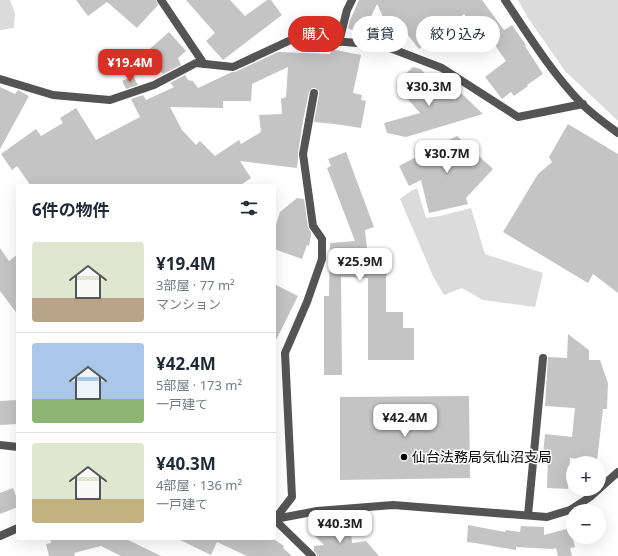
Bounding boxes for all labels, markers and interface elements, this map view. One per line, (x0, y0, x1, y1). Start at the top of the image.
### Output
chip: 購入 (288, 16, 344, 52)
chip: 賃貸 (352, 16, 408, 52)
chip: 絞り込み (416, 16, 500, 52)
pin: ¥19.4M (97, 49, 163, 83)
text: ¥19.4M (107, 53, 153, 71)
pin: ¥30.3M (396, 73, 462, 107)
text: ¥30.3M (406, 77, 452, 95)
pin: ¥30.7M (414, 140, 480, 174)
text: ¥30.7M (424, 144, 470, 162)
icon: filters (238, 197, 260, 219)
text: 6件の物件 (32, 198, 110, 221)
pin: ¥25.9M (327, 248, 393, 282)
text: ¥19.4M (156, 252, 216, 275)
text: ¥25.9M (337, 252, 383, 270)
icon: home (64, 258, 112, 306)
text: 3部屋 · 77 m² (156, 276, 235, 294)
text: マンション (156, 295, 221, 313)
text: ¥42.4M (156, 352, 216, 375)
icon: home (64, 359, 112, 407)
text: 5部屋 · 173 m² (156, 376, 242, 394)
text: 一戸建て (156, 395, 208, 413)
pin: ¥42.4M (372, 404, 438, 438)
text: ¥42.4M (382, 408, 428, 426)
place label: 仙台法務局気仙沼支局 (412, 447, 552, 466)
text: ¥40.3M (156, 452, 216, 475)
marker: 仙台法務局気仙沼支局 (399, 452, 409, 462)
map controls (566, 456, 606, 544)
button: + (566, 456, 606, 496)
icon: home (64, 459, 112, 507)
text: 4部屋 · 136 m² (156, 476, 242, 494)
text: 一戸建て (156, 495, 208, 513)
button: − (566, 504, 606, 544)
pin: ¥40.3M (307, 510, 373, 544)
text: ¥40.3M (317, 514, 363, 532)

